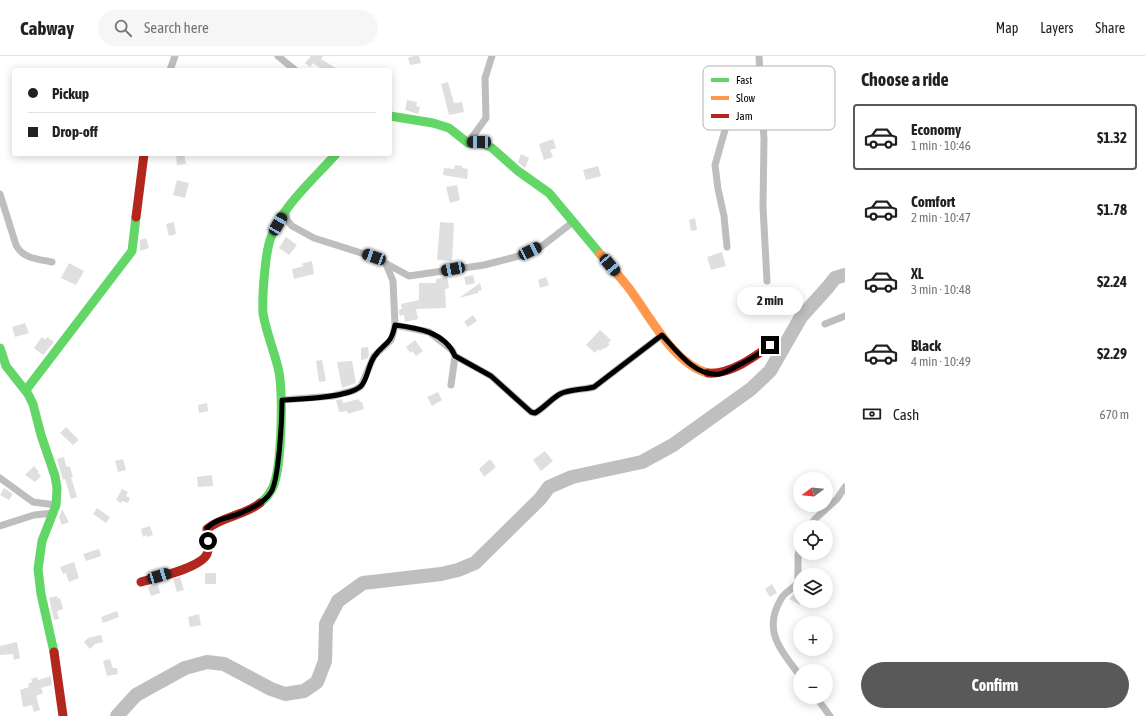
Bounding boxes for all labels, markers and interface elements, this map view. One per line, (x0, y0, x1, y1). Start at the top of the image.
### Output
search box (98, 10, 378, 46)
text: Cabway (20, 17, 74, 39)
icon: search (112, 17, 134, 39)
text: Search here (144, 19, 209, 36)
text: Map (996, 20, 1018, 36)
text: Layers (1040, 20, 1073, 36)
text: Share (1095, 20, 1125, 36)
legend (703, 66, 835, 130)
text: Choose a ride (861, 69, 949, 90)
text: Fast (736, 74, 752, 86)
text: Pickup (52, 85, 89, 102)
text: Slow (736, 92, 755, 104)
text: Jam (736, 110, 753, 122)
icon: car (863, 119, 899, 155)
text: Economy (911, 121, 961, 138)
text: Drop-off (52, 123, 98, 140)
text: $1.32 (1097, 129, 1127, 146)
car (467, 136, 491, 148)
text: 1 min · 10:46 (911, 138, 971, 153)
icon: car (863, 191, 899, 227)
text: Comfort (911, 193, 955, 210)
text: $1.78 (1097, 201, 1127, 218)
text: 2 min · 10:47 (911, 210, 971, 225)
car (267, 211, 289, 237)
car (517, 240, 543, 262)
car (361, 247, 387, 267)
car (598, 252, 622, 278)
car (440, 261, 466, 277)
icon: car (863, 263, 899, 299)
text: XL (911, 265, 924, 282)
text: $2.24 (1097, 273, 1127, 290)
text: 3 min · 10:48 (911, 282, 971, 297)
callout: 2 min (737, 287, 803, 315)
text: 2 min (757, 293, 783, 308)
icon: car (863, 335, 899, 371)
route end (761, 336, 779, 354)
text: Black (911, 337, 941, 354)
text: $2.29 (1097, 345, 1127, 362)
text: 4 min · 10:49 (911, 354, 971, 369)
icon: cash (861, 403, 883, 425)
text: Cash (893, 406, 919, 423)
text: 670 m (1100, 407, 1129, 422)
north arrow (793, 472, 833, 512)
map controls (793, 472, 833, 704)
button: locate (793, 520, 833, 560)
route start (199, 532, 217, 550)
car (146, 567, 172, 585)
button: layers (793, 568, 833, 608)
button: + (793, 616, 833, 656)
button: Confirm (861, 662, 1129, 708)
button: − (793, 664, 833, 704)

